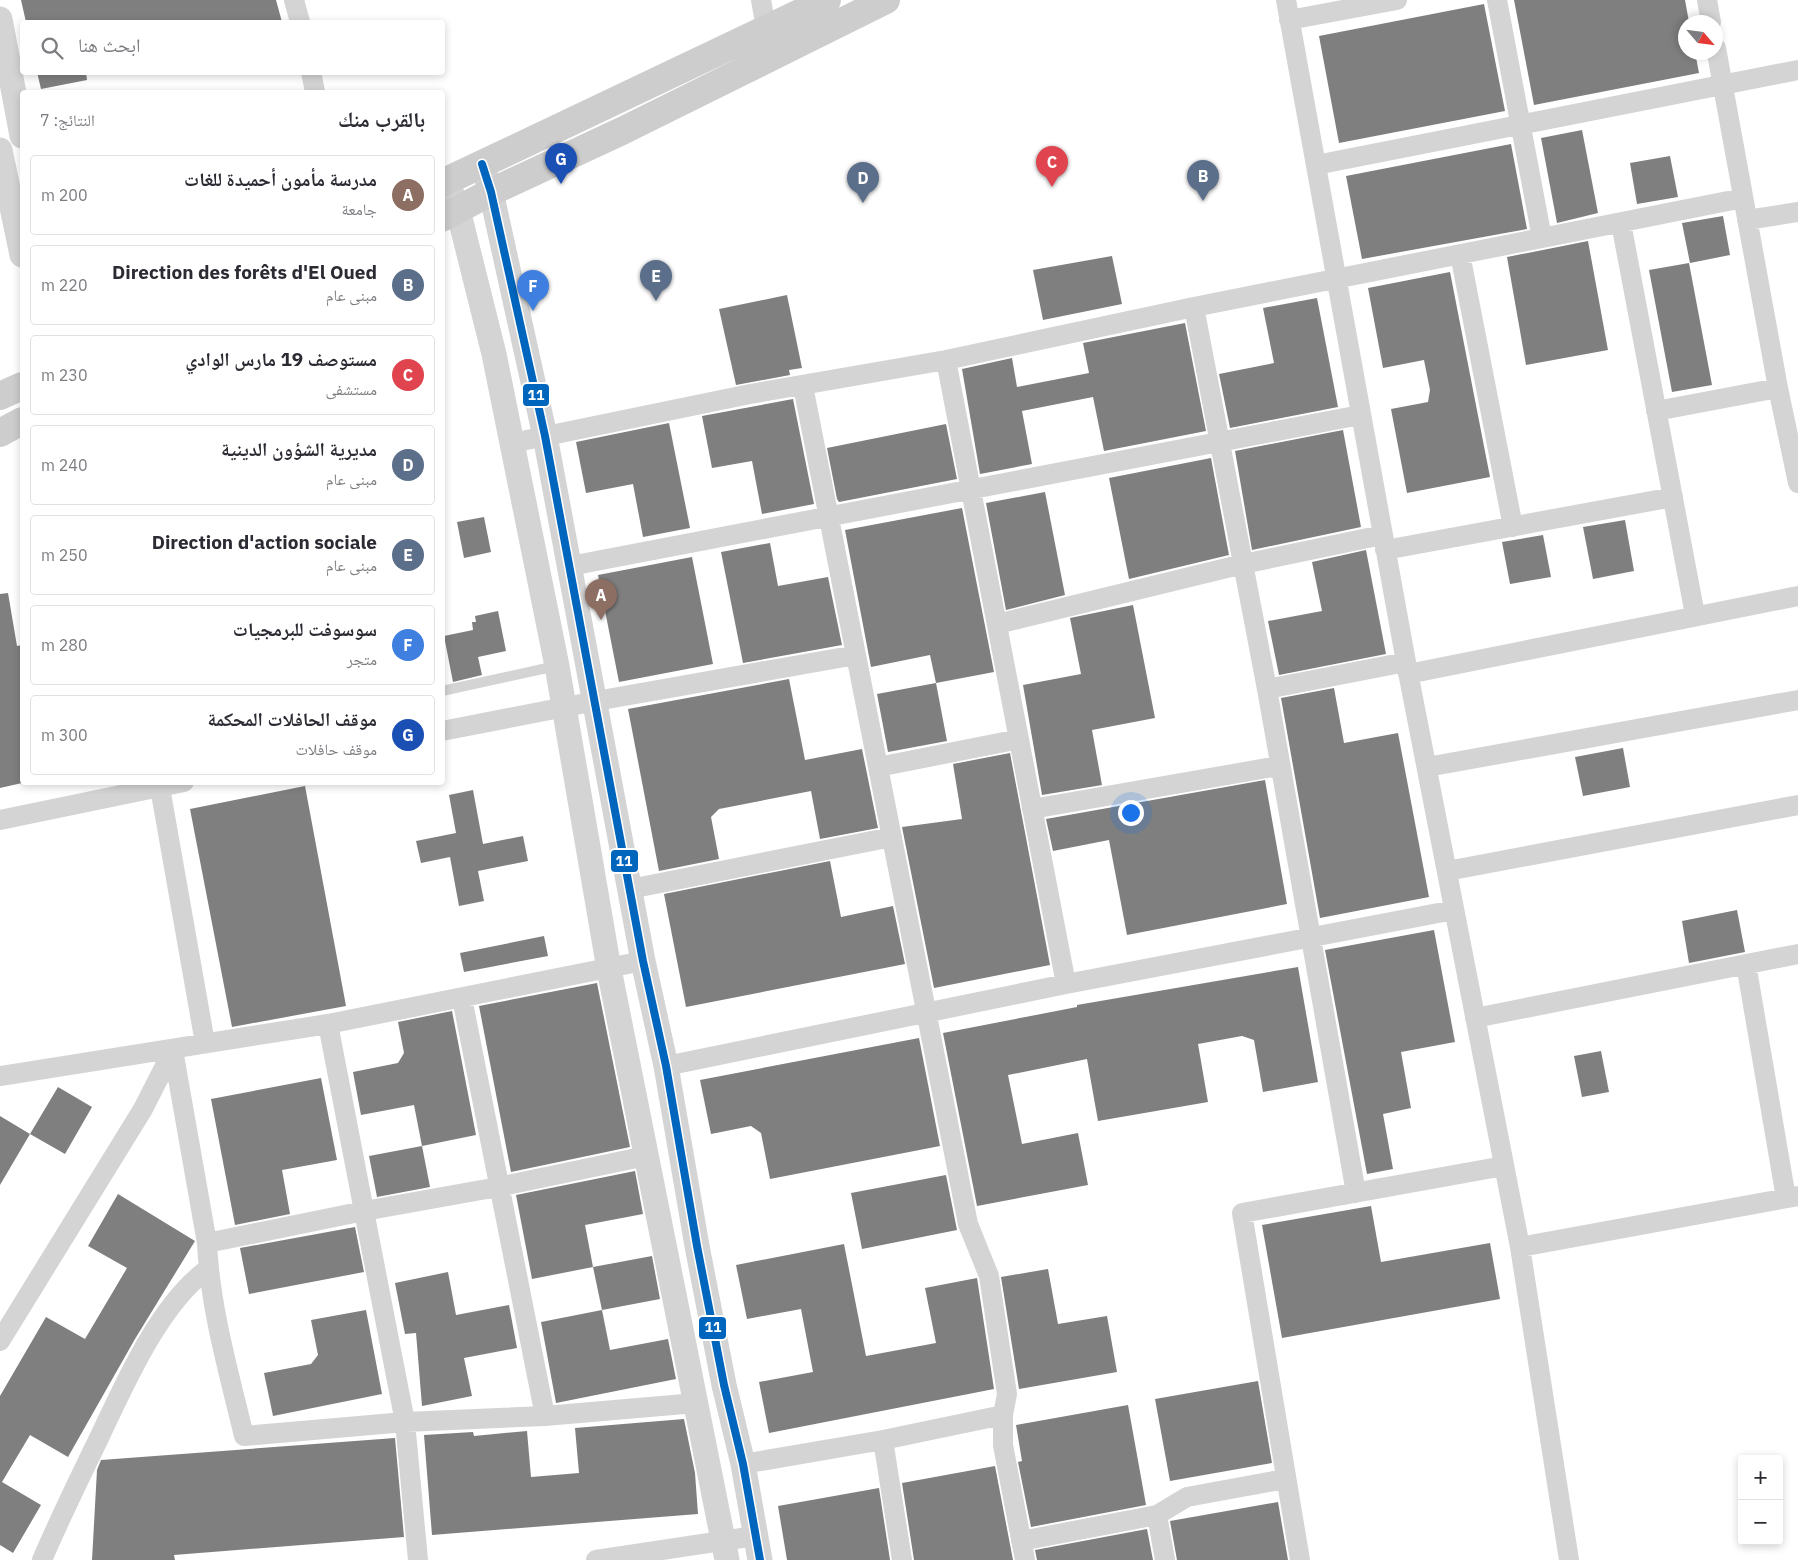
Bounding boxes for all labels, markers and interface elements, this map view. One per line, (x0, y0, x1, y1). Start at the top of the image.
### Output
north arrow (1678, 15, 1723, 60)
search box (20, 20, 445, 75)
text: ابحث هنا (78, 33, 140, 57)
icon: search (38, 34, 66, 62)
text: بالقرب منك (338, 105, 425, 133)
text: النتائج: 7 (40, 110, 95, 130)
pin: G (545, 143, 577, 184)
pin: C (1036, 146, 1068, 187)
pin: B (1187, 160, 1219, 201)
pin: D (847, 162, 879, 203)
text: مدرسة مأمون أحميدة للغات (184, 167, 377, 191)
text: 200 m (41, 185, 88, 205)
text: A (403, 185, 413, 205)
text: جامعة (342, 199, 377, 219)
text: Direction des forêts d'El Oued (112, 260, 377, 284)
pin: E (640, 260, 672, 301)
pin: F (517, 270, 549, 311)
text: 220 m (41, 275, 88, 295)
text: B (403, 275, 413, 295)
text: مبنى عام (326, 285, 377, 305)
text: مستوصف 19 مارس الوادي (185, 347, 377, 371)
text: 230 m (41, 365, 88, 385)
text: C (403, 365, 413, 385)
text: مستشفى (326, 379, 377, 399)
line badge: 11 (522, 383, 550, 407)
text: 11 (528, 386, 545, 404)
text: مديرية الشؤون الدينية (221, 437, 377, 461)
text: 240 m (41, 455, 88, 475)
text: D (402, 455, 414, 475)
text: مبنى عام (326, 469, 377, 489)
text: Direction d'action sociale (152, 530, 377, 554)
text: 250 m (41, 545, 88, 565)
text: E (403, 545, 413, 565)
text: مبنى عام (326, 555, 377, 575)
pin: A (585, 579, 617, 620)
text: سوسوفت للبرمجيات (233, 617, 377, 641)
text: 280 m (41, 635, 88, 655)
text: F (403, 635, 413, 655)
text: متجر (347, 649, 377, 669)
text: موقف الحافلات المحكمة (208, 707, 377, 731)
text: 300 m (41, 725, 88, 745)
text: G (402, 725, 414, 745)
text: موقف حافلات (296, 739, 377, 759)
your location (1118, 800, 1144, 826)
line badge: 11 (610, 849, 639, 873)
text: 11 (616, 852, 633, 870)
line badge: 11 (698, 1316, 727, 1340)
text: 11 (705, 1318, 722, 1336)
map controls (1738, 1455, 1783, 1545)
button: + (1738, 1455, 1783, 1500)
button: − (1738, 1500, 1783, 1545)

